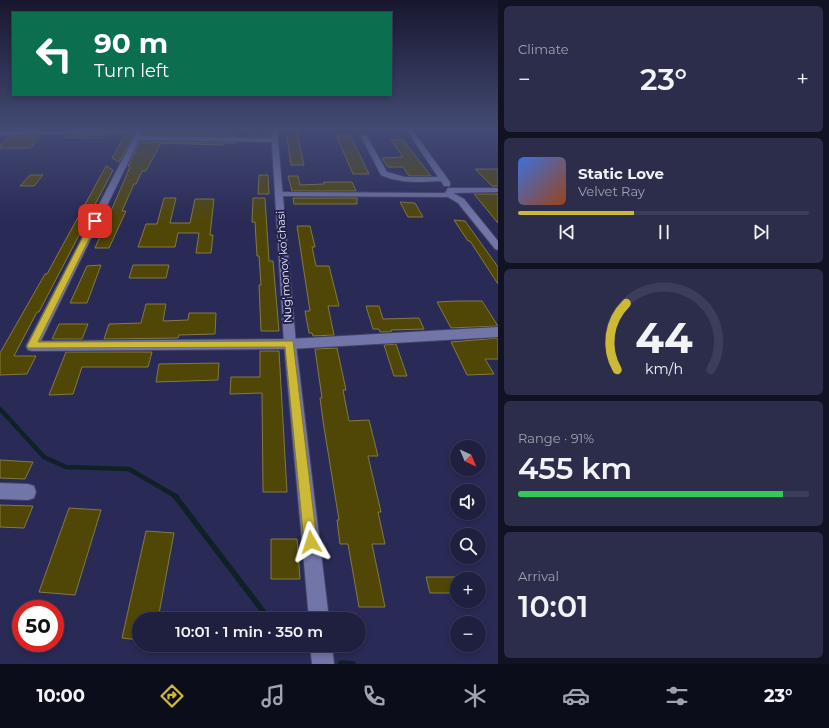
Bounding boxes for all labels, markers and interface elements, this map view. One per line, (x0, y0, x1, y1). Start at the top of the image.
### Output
text: 90 m (94, 26, 168, 60)
icon: left (28, 28, 80, 80)
text: Climate (518, 41, 569, 57)
text: Turn left (94, 60, 169, 82)
text: 23° (640, 61, 687, 98)
text: − (518, 66, 531, 93)
text: + (796, 66, 809, 93)
text: Static Love (578, 164, 664, 183)
text: Velvet Ray (578, 183, 645, 199)
pin (78, 204, 112, 238)
icon: arrive (84, 210, 106, 232)
street label: Nugʻmonov koʻchasi (273, 210, 295, 324)
icon: previous (556, 221, 578, 243)
icon: pause (653, 221, 675, 243)
icon: next (750, 221, 772, 243)
text: 44 (635, 313, 692, 363)
text: km/h (644, 360, 683, 378)
text: Range · 91% (518, 430, 594, 446)
north arrow (450, 440, 486, 476)
map controls (450, 440, 486, 652)
text: 455 km (518, 450, 632, 487)
button: sound (450, 484, 486, 520)
position arrow (290, 521, 332, 563)
button: search (450, 528, 486, 564)
text: Arrival (518, 568, 559, 584)
button: + (450, 572, 486, 608)
text: 10:01 (518, 588, 589, 625)
speed limit sign: 50 (12, 600, 64, 652)
button: − (450, 616, 486, 652)
text: 10:01 · 1 min · 350 m (175, 622, 323, 641)
icon: directions (158, 682, 186, 710)
icon: music (259, 682, 287, 710)
icon: phone (360, 682, 388, 710)
icon: climate (461, 682, 489, 710)
icon: car (562, 682, 590, 710)
icon: filters (663, 682, 691, 710)
text: 10:00 (37, 685, 85, 707)
text: 23° (764, 685, 792, 707)

